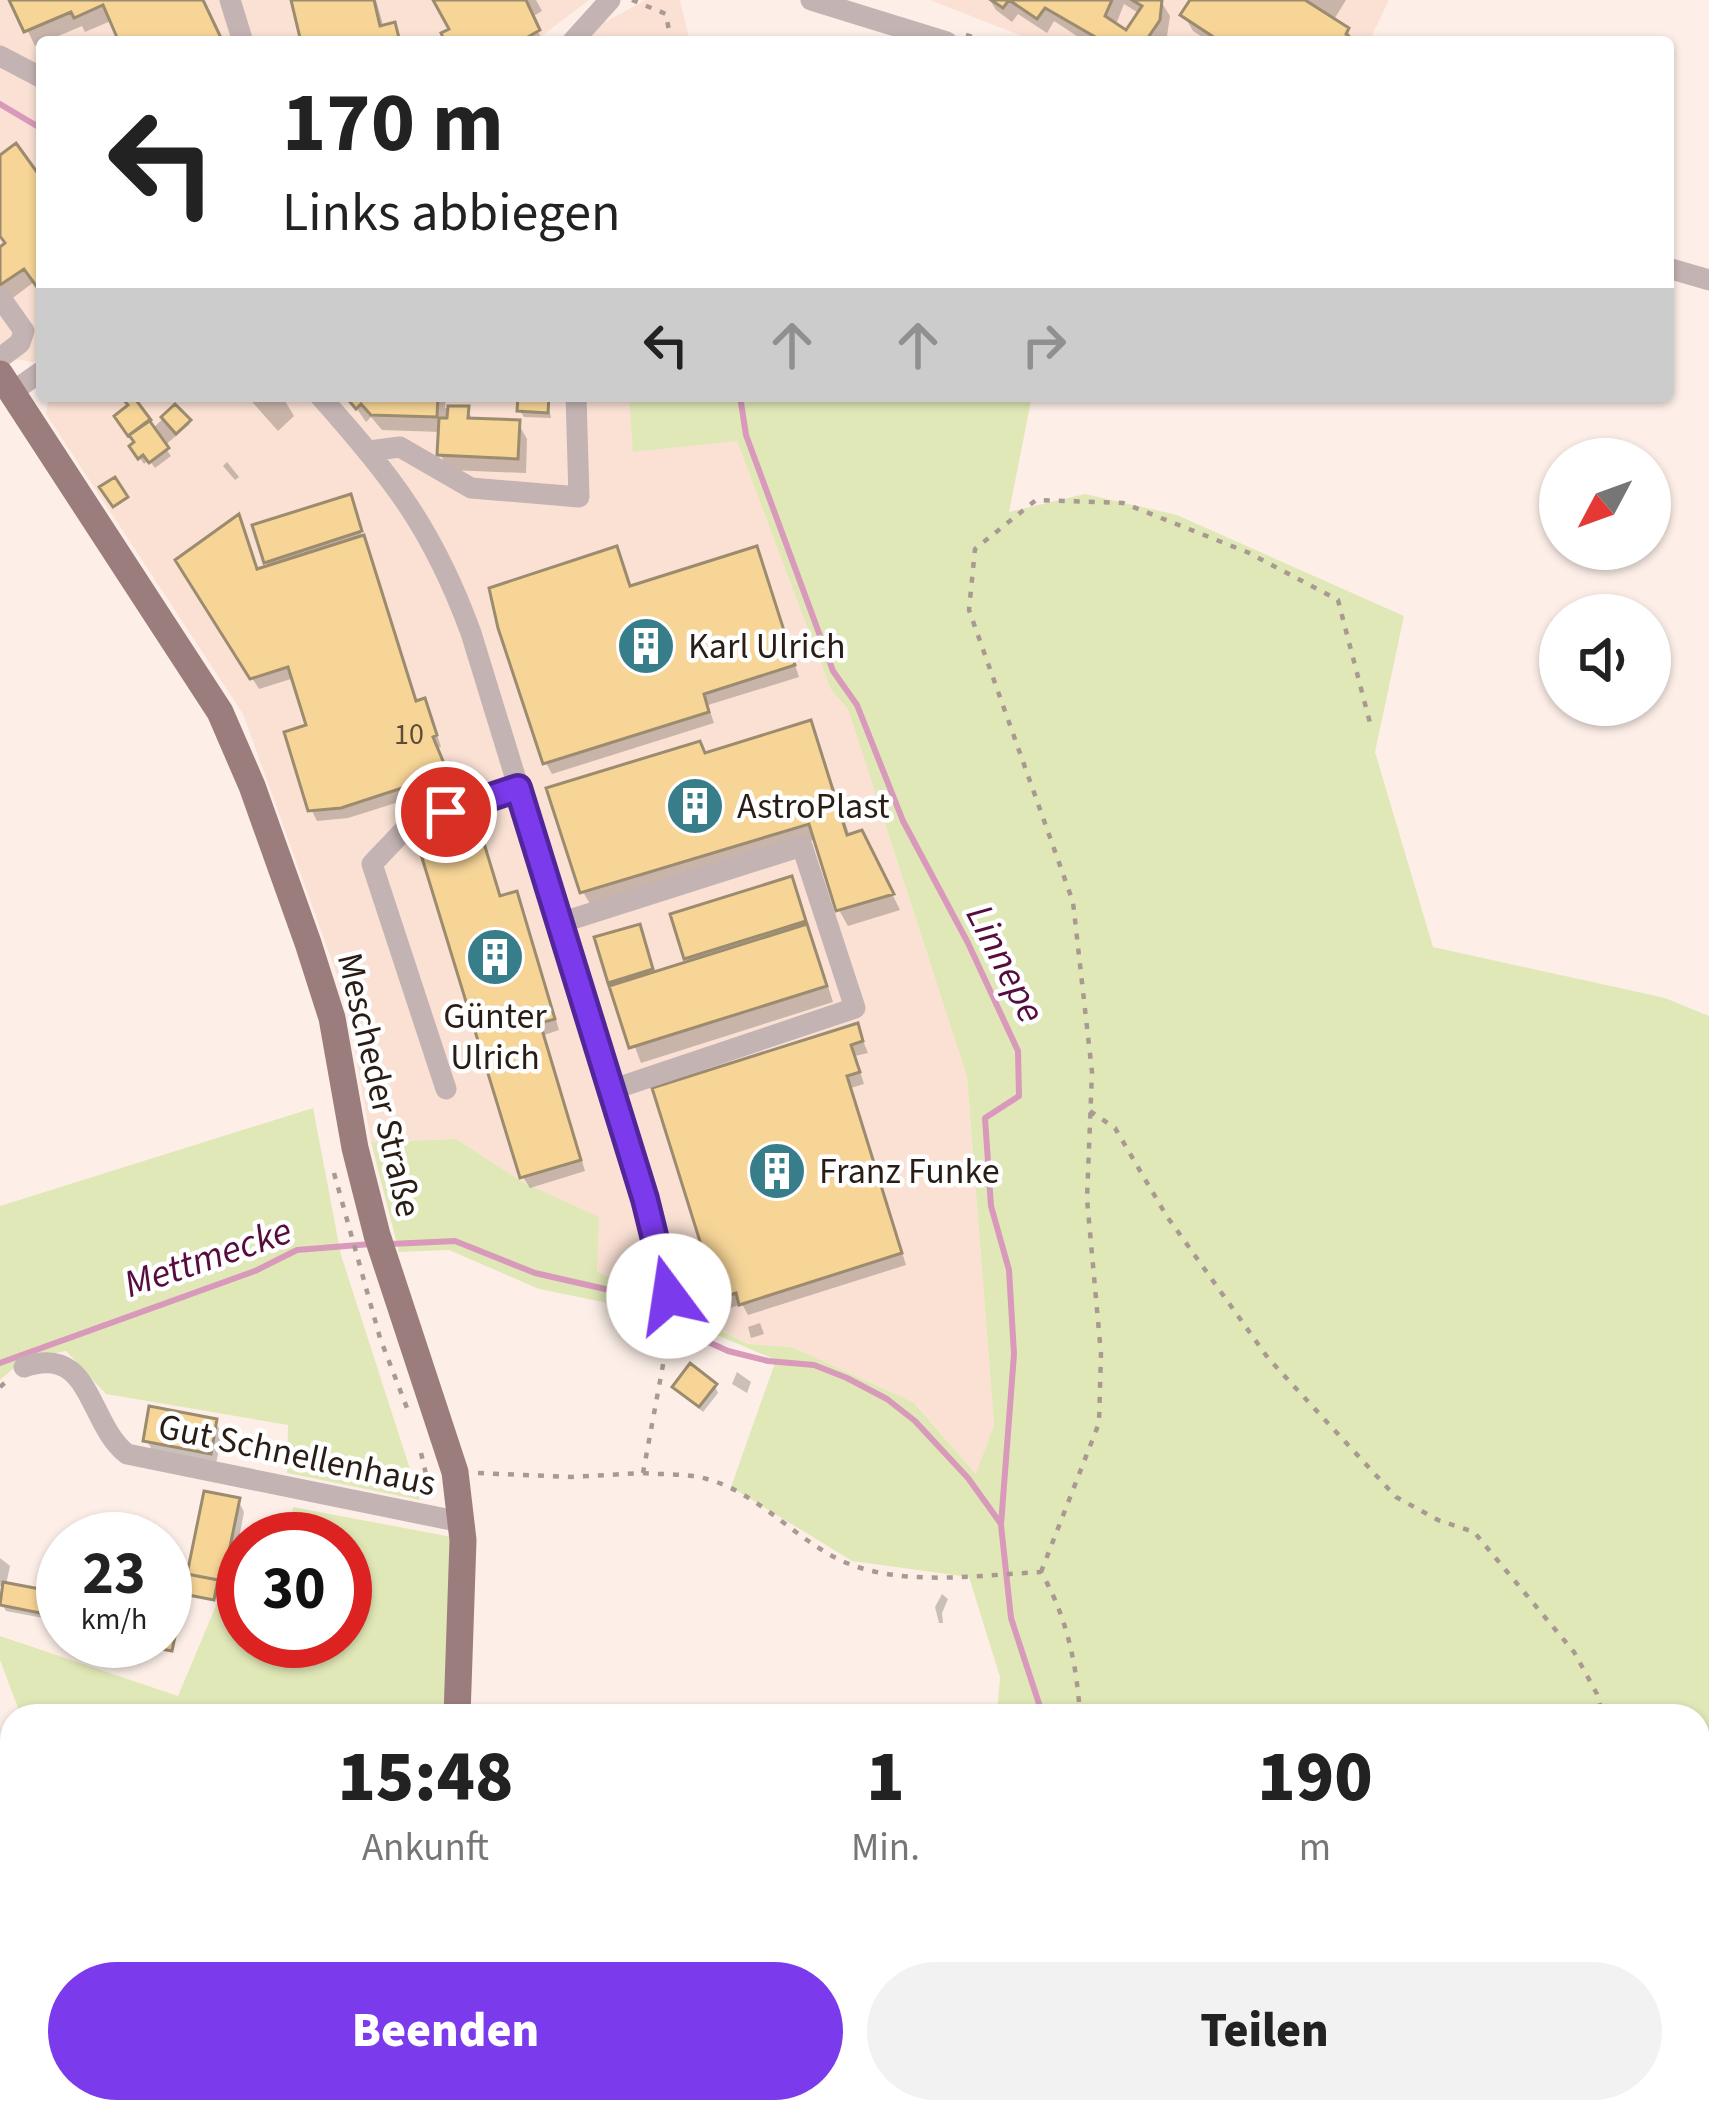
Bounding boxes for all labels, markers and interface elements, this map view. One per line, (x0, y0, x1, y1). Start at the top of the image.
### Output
text: 170 m (282, 64, 504, 184)
icon: left (84, 84, 240, 240)
text: Links abbiegen (282, 175, 621, 252)
icon: left (633, 312, 699, 378)
icon: ahead (759, 312, 825, 378)
icon: ahead (885, 312, 951, 378)
icon: right (1011, 312, 1077, 378)
north arrow (1539, 438, 1671, 570)
map controls (1539, 438, 1671, 726)
button: sound (1539, 594, 1671, 726)
building icon: Karl Ulrich (615, 615, 677, 677)
place label: Karl Ulrich (688, 621, 846, 672)
house number: 10 (394, 713, 424, 756)
pin (395, 761, 497, 863)
building icon: AstroPlast (664, 775, 726, 837)
icon: arrive (413, 779, 479, 845)
place label: AstroPlast (737, 781, 890, 832)
water label: Linnepe (951, 895, 1059, 1033)
building icon: Günter Ulrich (464, 926, 526, 988)
street label: Mescheder Straße (324, 948, 434, 1222)
place label: Günter Ulrich (443, 991, 547, 1083)
building icon: Franz Funke (746, 1140, 808, 1202)
place label: Franz Funke (819, 1146, 1000, 1197)
water label: Mettmecke (116, 1203, 300, 1313)
position arrow (606, 1233, 732, 1359)
street label: Gut Schnellenhaus (154, 1401, 440, 1509)
speed limit sign: 30 (216, 1512, 372, 1668)
text: 23 (82, 1532, 146, 1617)
text: km/h (81, 1598, 147, 1641)
text: 15:48 (337, 1726, 514, 1829)
text: 1 (866, 1726, 905, 1829)
text: 190 (1257, 1726, 1373, 1829)
text: Ankunft (362, 1820, 489, 1876)
text: Min. (851, 1820, 920, 1876)
text: m (1299, 1820, 1331, 1876)
button: Beenden (48, 1962, 843, 2100)
button: Teilen (867, 1962, 1662, 2100)

